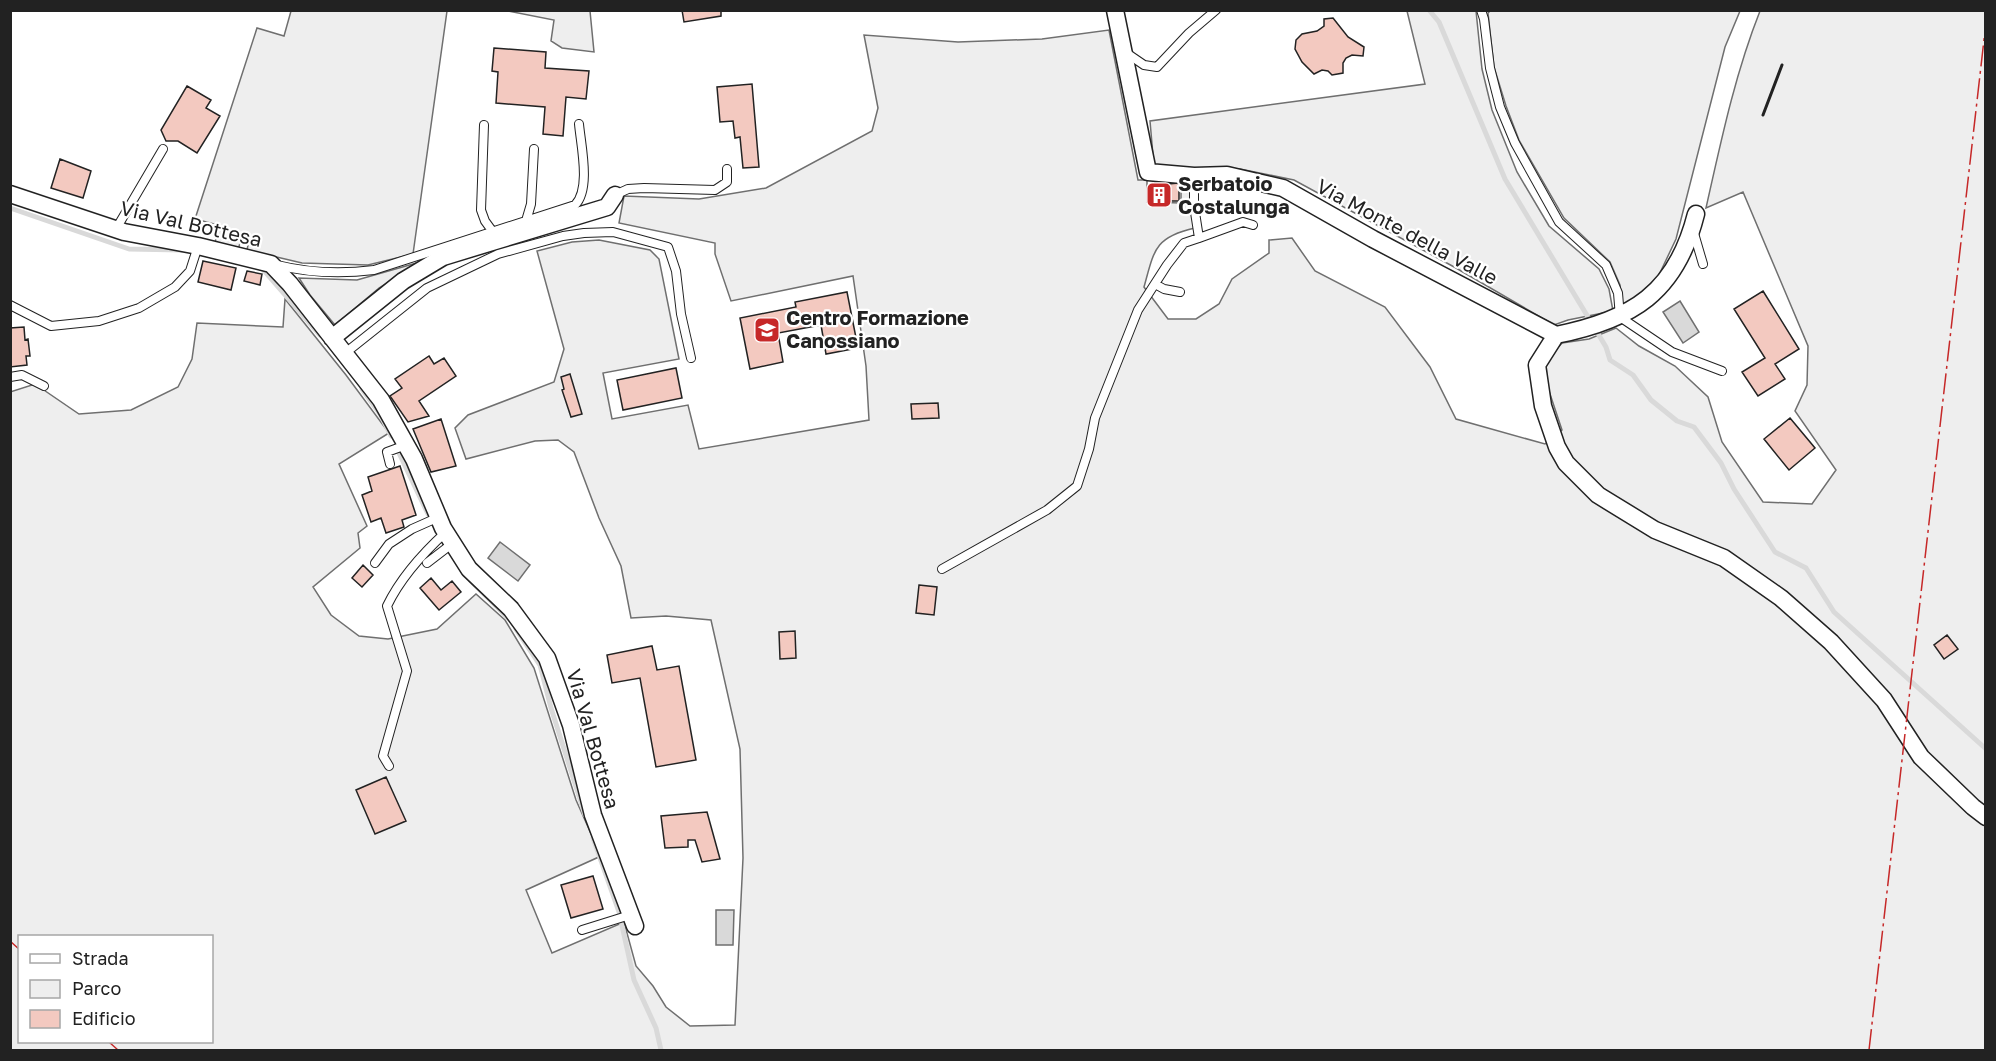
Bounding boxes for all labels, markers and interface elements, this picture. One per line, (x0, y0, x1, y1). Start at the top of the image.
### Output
place label: Serbatoio Costalunga (1178, 171, 1290, 218)
street label: Via Monte della Valle (1313, 173, 1502, 289)
building icon: Serbatoio Costalunga (1144, 180, 1174, 210)
street label: Via Val Bottesa (118, 195, 264, 251)
place label: Centro Formazione Canossiano (786, 305, 969, 352)
school or university icon: Centro Formazione Canossiano (752, 315, 782, 345)
street label: Via Val Bottesa (562, 666, 625, 812)
legend (18, 935, 213, 1043)
text: Strada (72, 947, 129, 969)
text: Parco (72, 977, 121, 999)
text: Edificio (72, 1007, 136, 1029)

